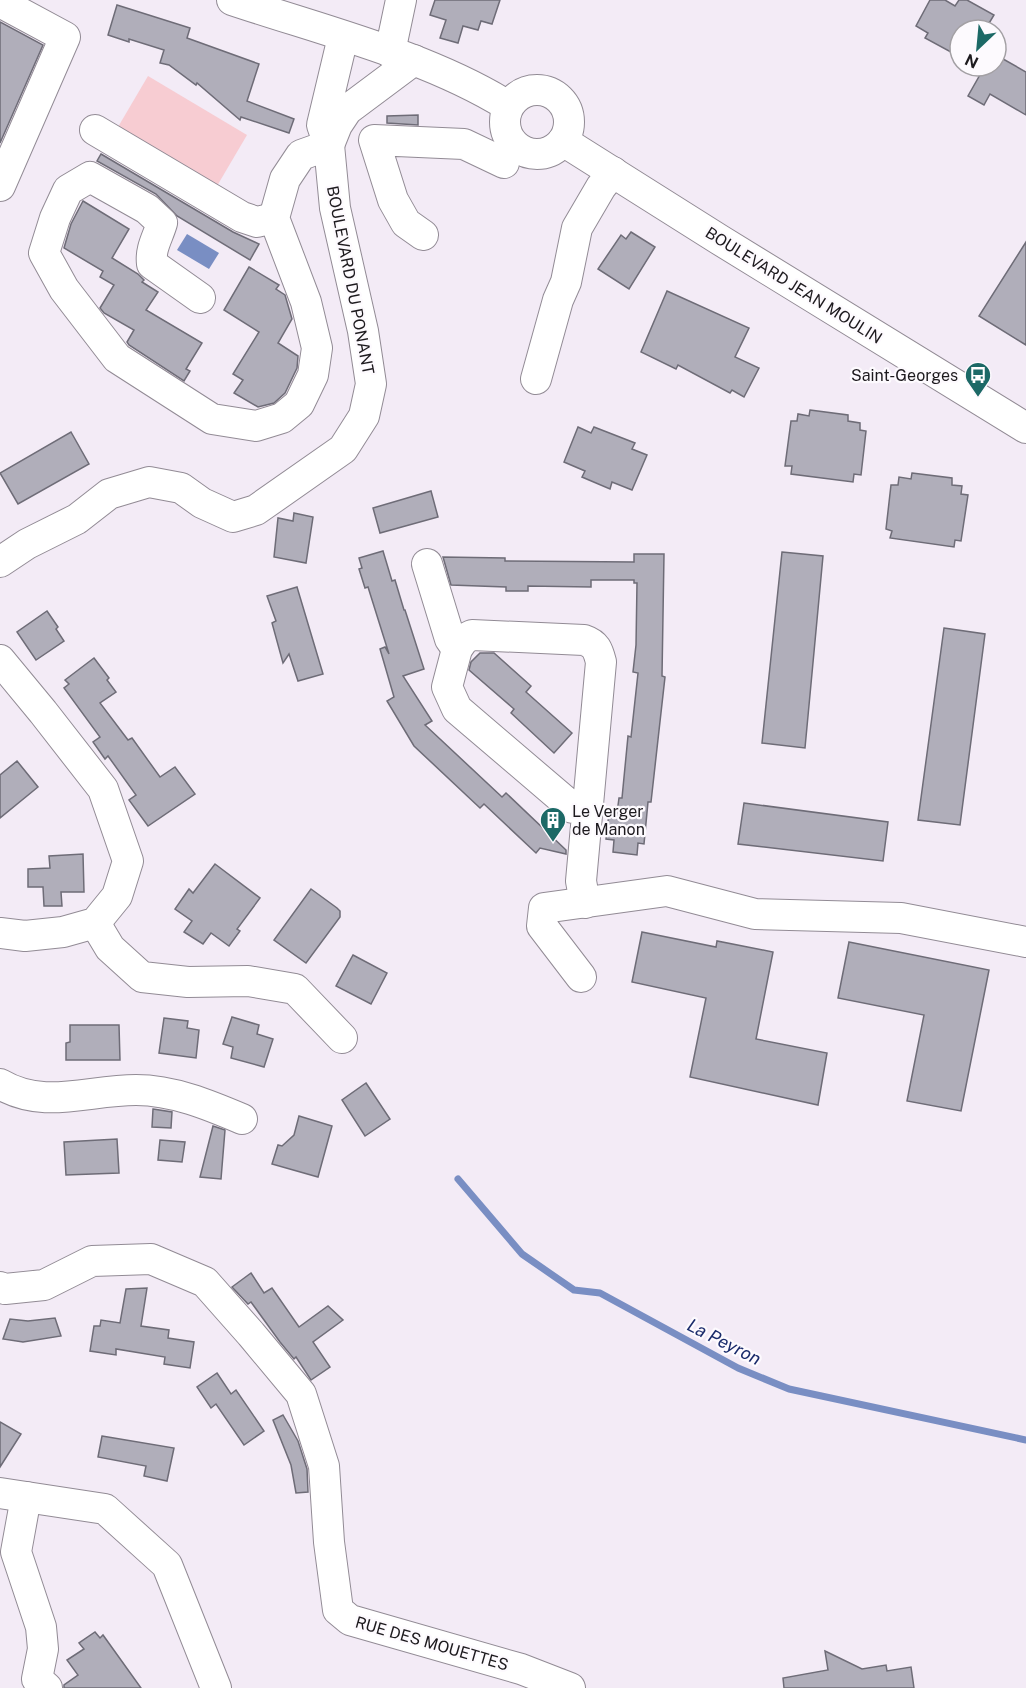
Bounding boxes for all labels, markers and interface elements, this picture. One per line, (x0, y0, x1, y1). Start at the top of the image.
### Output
north arrow (948, 18, 1008, 78)
text: N (962, 50, 981, 72)
street label: BOULEVARD DU PONANT (323, 184, 378, 377)
street label: BOULEVARD JEAN MOULIN (702, 223, 886, 348)
bus stop icon: Saint-Georges (963, 360, 993, 398)
place label: Saint-Georges (851, 366, 958, 385)
place label: Le Verger de Manon (572, 802, 645, 839)
building icon: Le Verger de Manon (538, 805, 568, 843)
water label: La Peyron (684, 1314, 765, 1369)
street label: RUE DES MOUETTES (353, 1613, 511, 1674)

